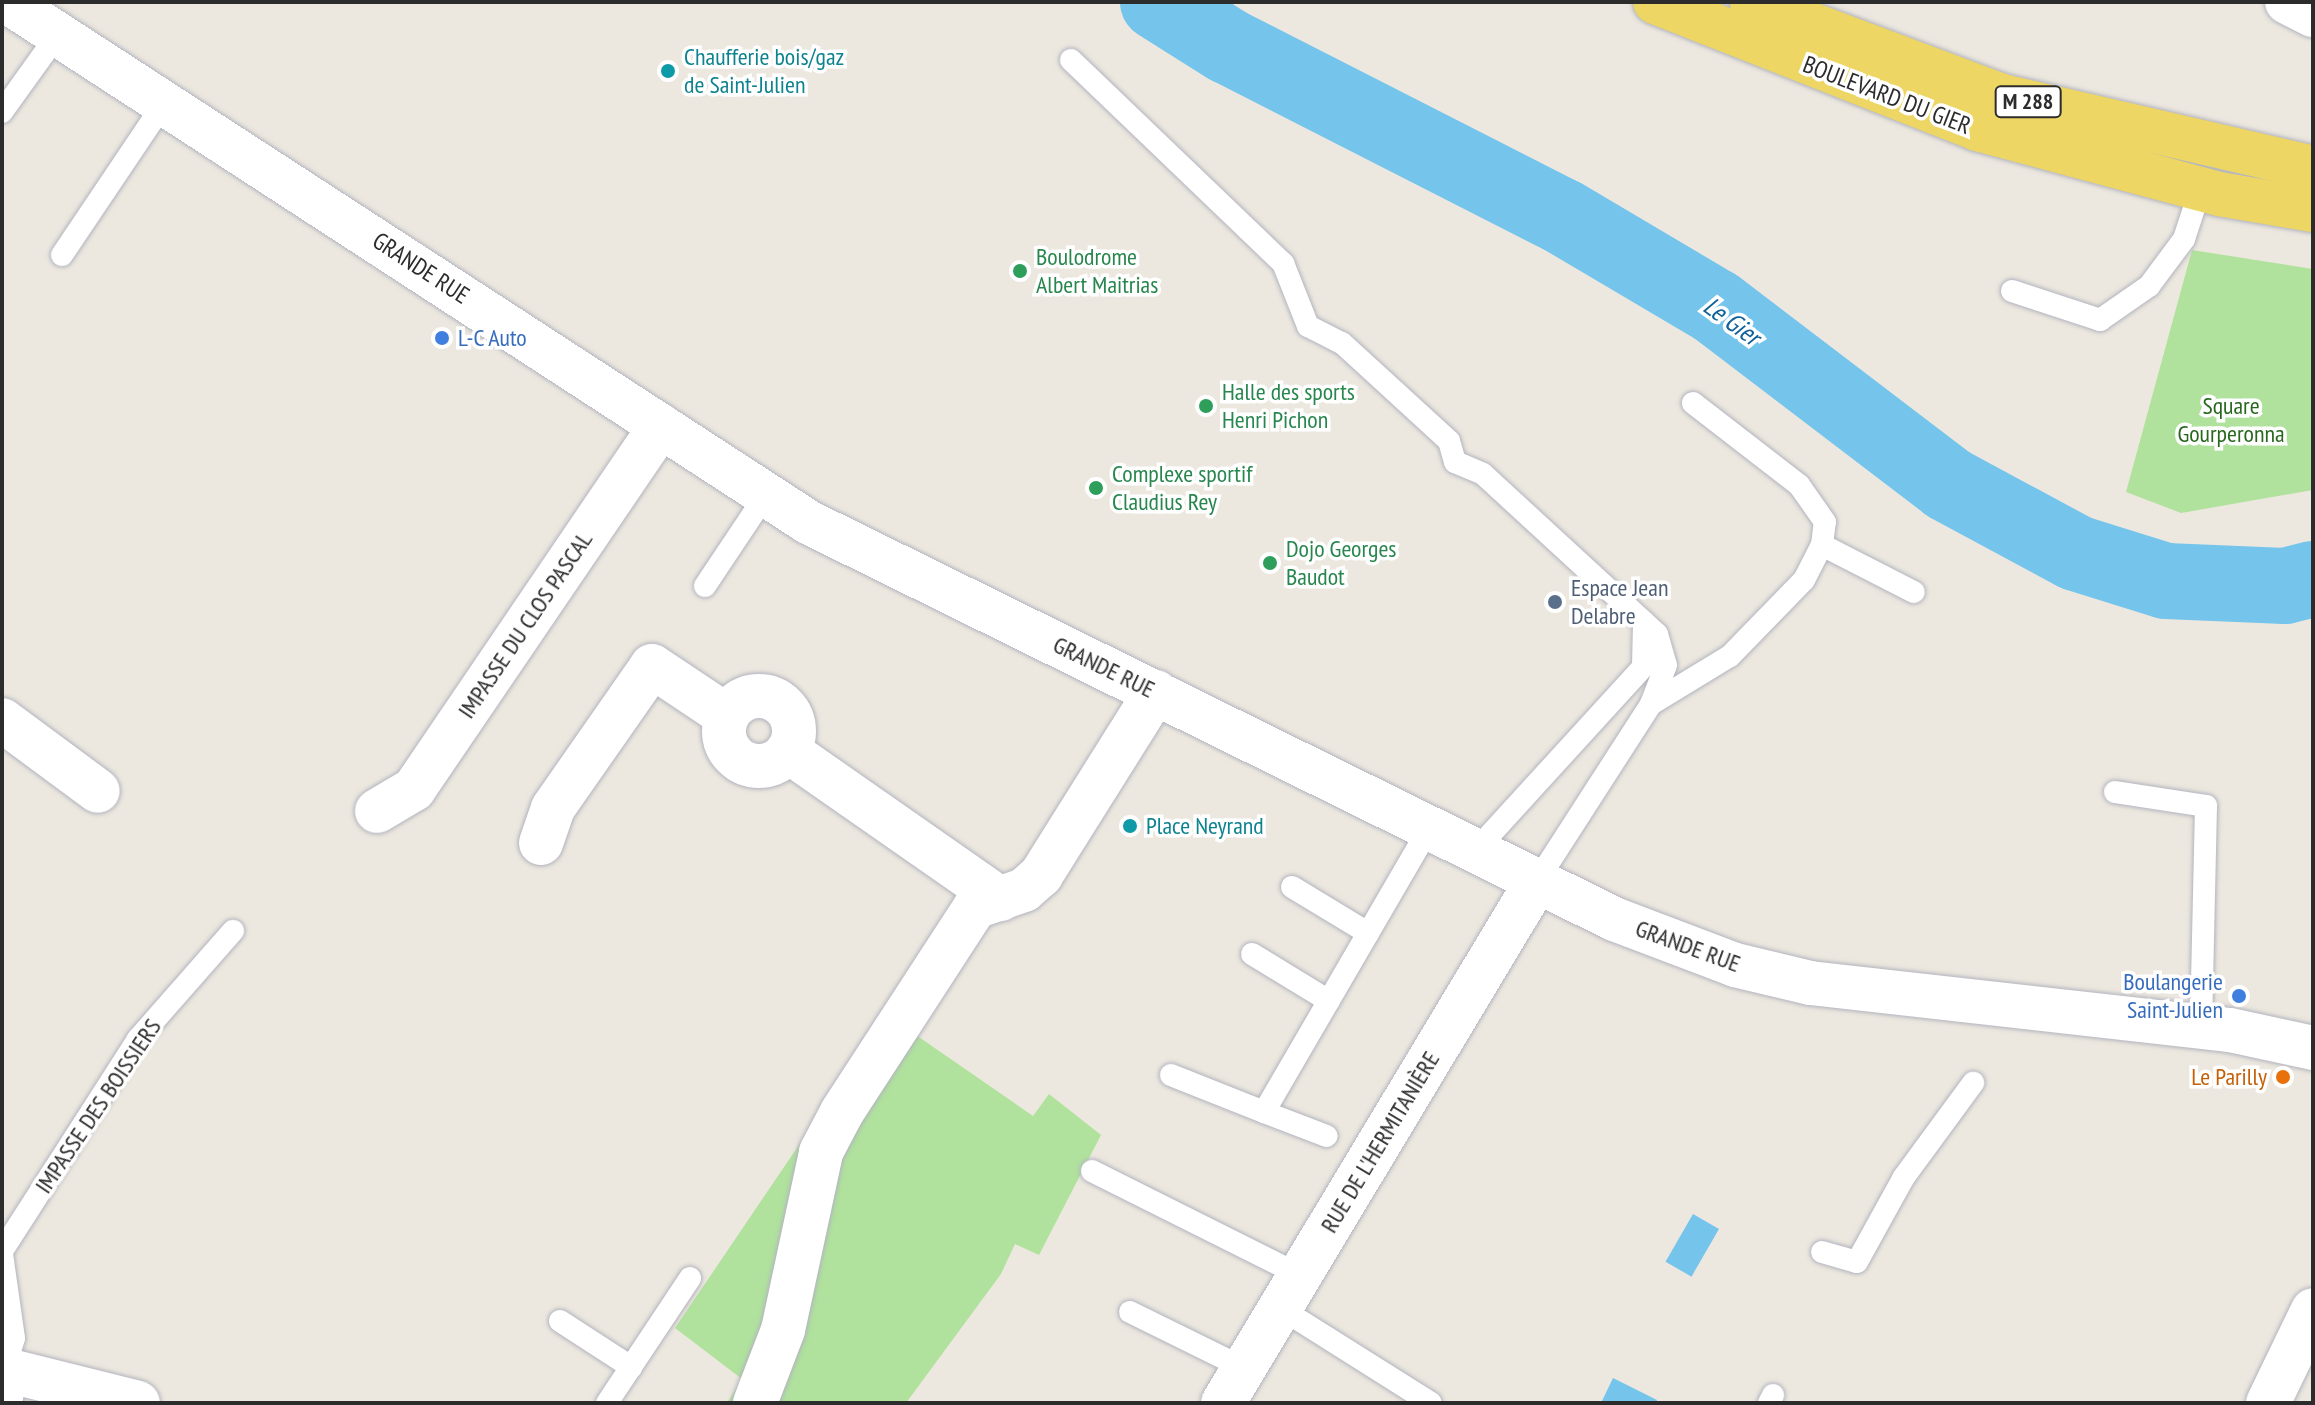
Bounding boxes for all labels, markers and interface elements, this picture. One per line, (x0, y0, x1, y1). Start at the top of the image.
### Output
place label: Chaufferie bois/gaz de Saint-Julien (684, 43, 844, 99)
street label: BOULEVARD DU GIER (1799, 50, 1975, 140)
marker: Chaufferie bois/gaz de Saint-Julien (659, 62, 677, 80)
road number: M 288 (1994, 84, 2062, 120)
street label: GRANDE RUE (367, 226, 475, 310)
place label: Boulodrome Albert Maitrias (1036, 243, 1158, 299)
marker: Boulodrome Albert Maitrias (1011, 262, 1029, 280)
water label: Le Gier (1698, 290, 1766, 352)
place label: L-C Auto (458, 324, 528, 352)
marker: L-C Auto (433, 329, 451, 347)
place label: Halle des sports Henri Pichon (1222, 378, 1355, 434)
park label: Square Gourperonna (2177, 392, 2285, 448)
marker: Halle des sports Henri Pichon (1197, 397, 1215, 415)
place label: Complexe sportif Claudius Rey (1112, 460, 1252, 516)
marker: Complexe sportif Claudius Rey (1087, 479, 1105, 497)
street label: IMPASSE DU CLOS PASCAL (452, 526, 598, 724)
place label: Dojo Georges Baudot (1286, 535, 1396, 591)
marker: Dojo Georges Baudot (1261, 554, 1279, 572)
place label: Espace Jean Delabre (1571, 574, 1668, 630)
marker: Espace Jean Delabre (1546, 593, 1564, 611)
street label: GRANDE RUE (1049, 630, 1159, 704)
place label: Place Neyrand (1146, 812, 1264, 840)
marker: Place Neyrand (1121, 817, 1139, 835)
street label: GRANDE RUE (1632, 914, 1744, 978)
place label: Boulangerie Saint-Julien (2123, 968, 2223, 1024)
marker: Boulangerie Saint-Julien (2230, 987, 2248, 1005)
street label: IMPASSE DES BOISSIERS (29, 1013, 167, 1199)
street label: RUE DE L'HERMITANIÈRE (1315, 1046, 1445, 1238)
place label: Le Parilly (2191, 1063, 2267, 1091)
marker: Le Parilly (2274, 1068, 2292, 1086)

